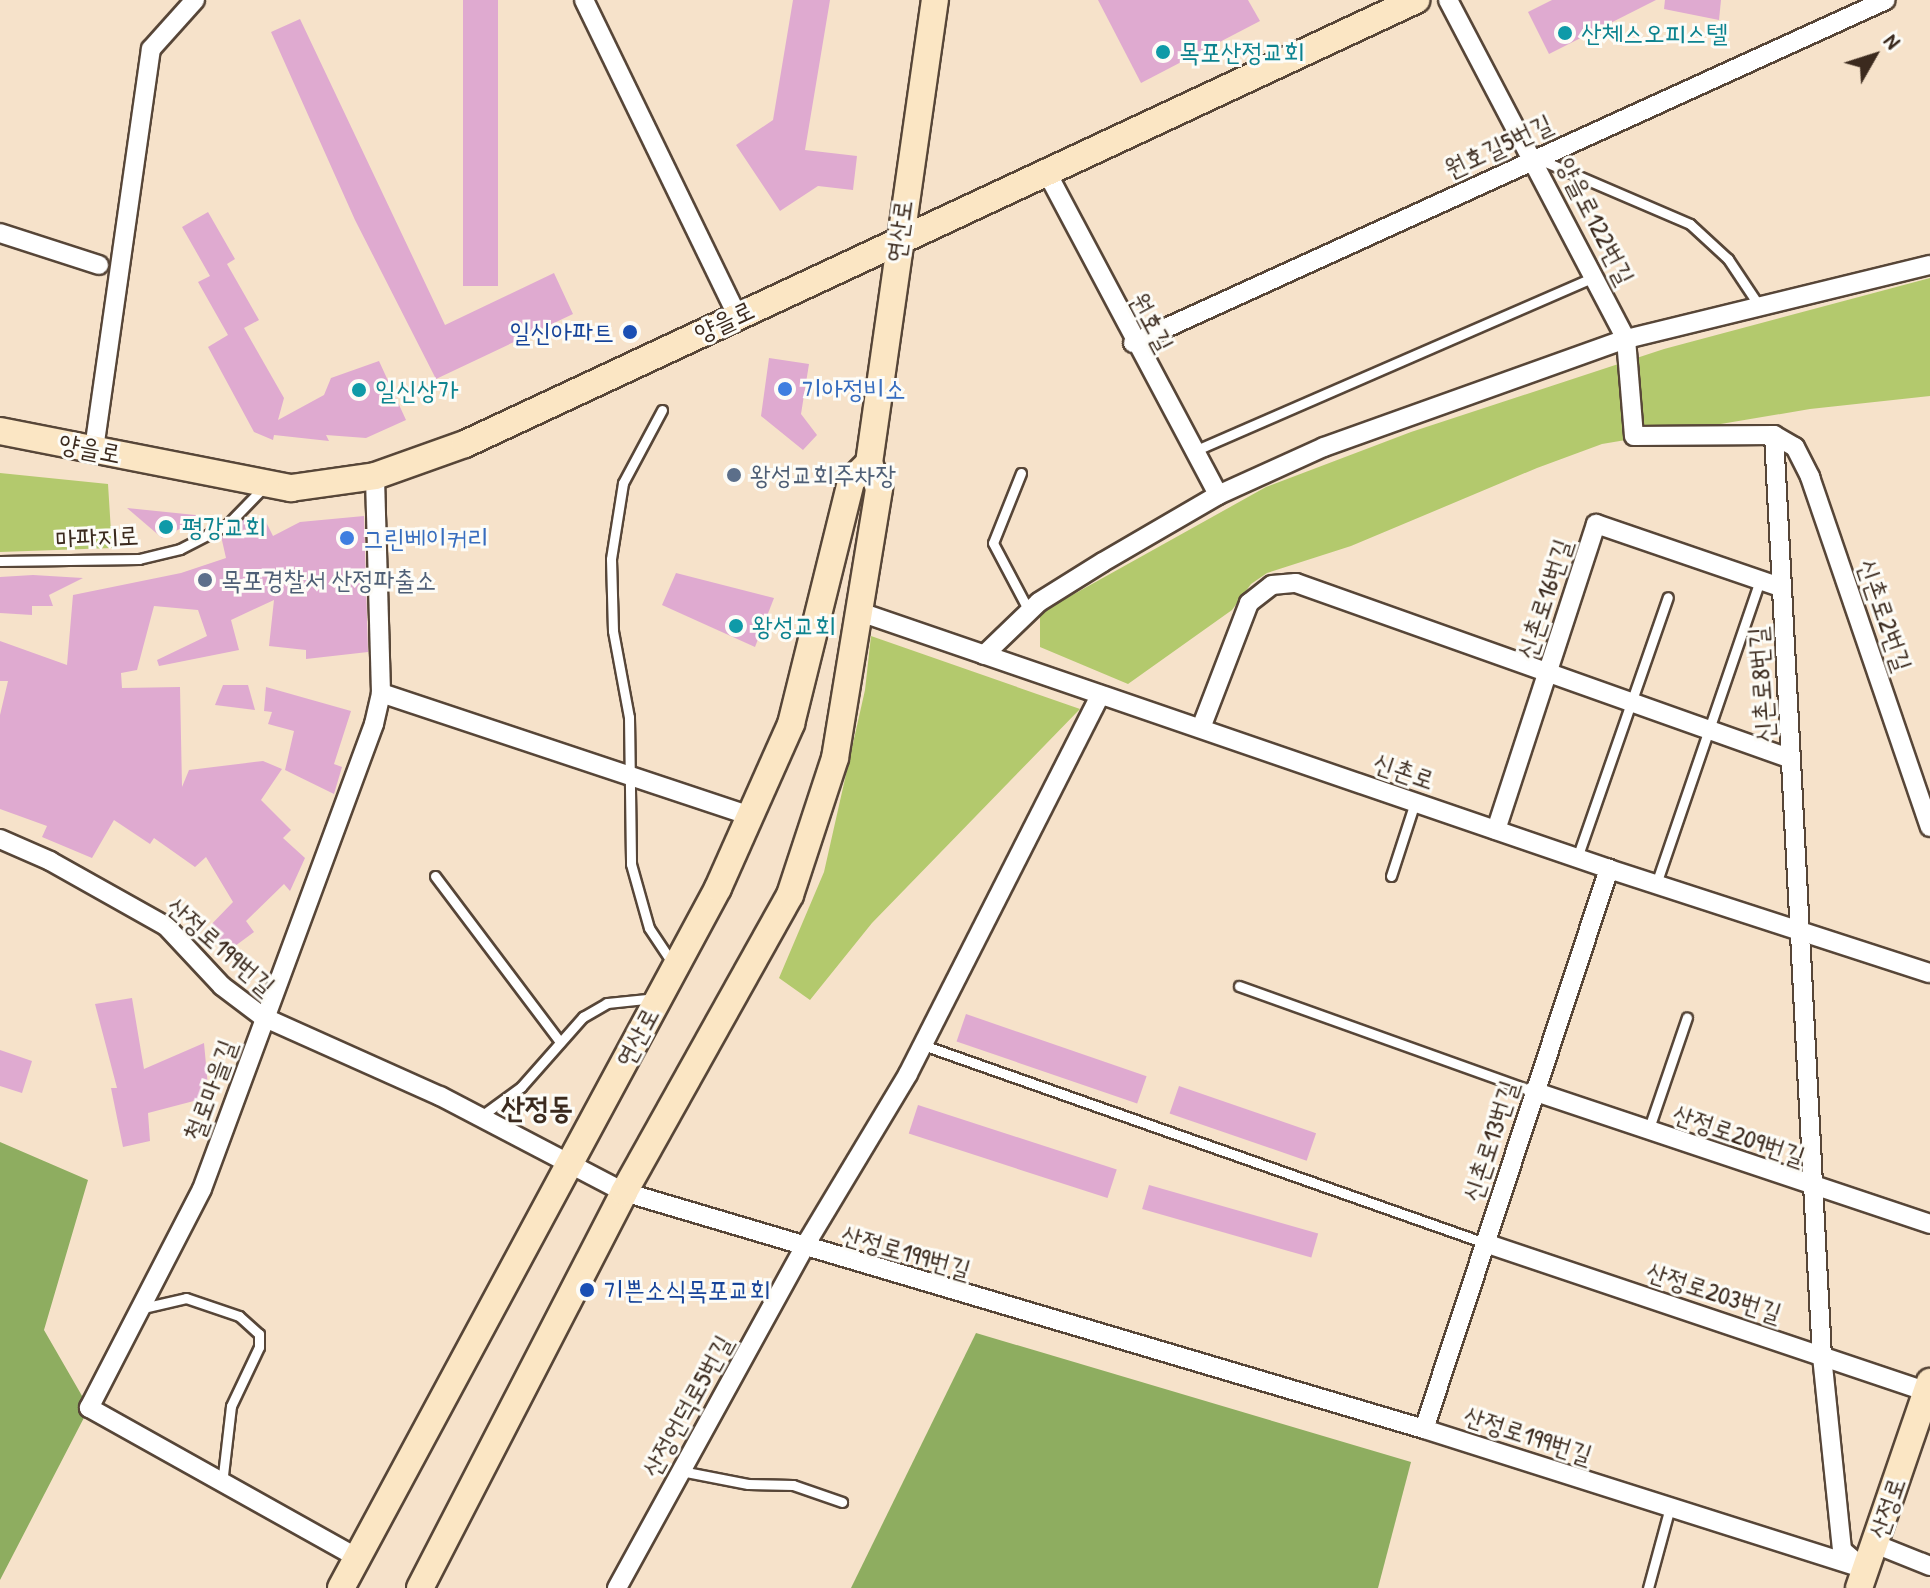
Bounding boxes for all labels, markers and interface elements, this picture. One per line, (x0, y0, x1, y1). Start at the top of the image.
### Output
north arrow (1834, 16, 1914, 96)
place label: 산체스오피스텔 (1581, 17, 1727, 49)
marker: 산체스오피스텔 (1556, 24, 1574, 42)
text: N (1877, 27, 1908, 55)
place label: 목포산정교회 (1179, 36, 1305, 68)
marker: 목포산정교회 (1154, 43, 1172, 61)
street label: 원호길5번길 (1439, 107, 1557, 185)
street label: 양을로122번길 (1551, 152, 1641, 290)
street label: 연산로 (879, 198, 919, 264)
street label: 원호길 (1123, 287, 1181, 357)
street label: 양을로 (689, 294, 759, 348)
place label: 일신아파트 (509, 316, 614, 348)
marker: 일신아파트 (621, 323, 639, 341)
place label: 기아정비소 (801, 373, 906, 405)
place label: 일신상가 (375, 374, 459, 406)
marker: 기아정비소 (776, 380, 794, 398)
marker: 일신상가 (350, 381, 368, 399)
street label: 양을로 (56, 427, 124, 469)
place label: 왕성교회주차장 (750, 459, 896, 491)
marker: 왕성교회주차장 (725, 466, 743, 484)
place label: 평강교회 (182, 511, 266, 543)
marker: 평강교회 (157, 518, 175, 536)
street label: 마파지로 (54, 519, 140, 555)
place label: 그린베이커리 (363, 522, 489, 554)
marker: 그린베이커리 (338, 529, 356, 547)
street label: 신촌로16번길 (1510, 535, 1578, 663)
street label: 신촌로2번길 (1851, 555, 1919, 675)
place label: 목포경찰서 산정파출소 (221, 564, 436, 596)
marker: 목포경찰서 산정파출소 (196, 571, 214, 589)
place label: 왕성교회 (752, 610, 836, 642)
marker: 왕성교회 (727, 617, 745, 635)
street label: 신촌로8번길 (1741, 626, 1781, 744)
street label: 신촌로 (1369, 746, 1439, 796)
street label: 산정로199번길 (161, 891, 281, 1001)
street label: 연산로 (608, 1002, 666, 1072)
street label: 철로마을길 (177, 1036, 243, 1144)
street label: 신촌로13번길 (1456, 1076, 1524, 1206)
district label: 산정동 (501, 1089, 573, 1125)
street label: 산정로209번길 (1669, 1098, 1809, 1172)
street label: 산정로199번길 (838, 1219, 974, 1285)
street label: 산정로203번길 (1643, 1256, 1785, 1328)
place label: 기쁜소식목포교회 (603, 1274, 770, 1306)
marker: 기쁜소식목포교회 (578, 1281, 596, 1299)
street label: 산정언덕로5번길 (635, 1330, 739, 1482)
street label: 산정로199번길 (1460, 1400, 1596, 1470)
street label: 산정로 (1862, 1473, 1912, 1543)

